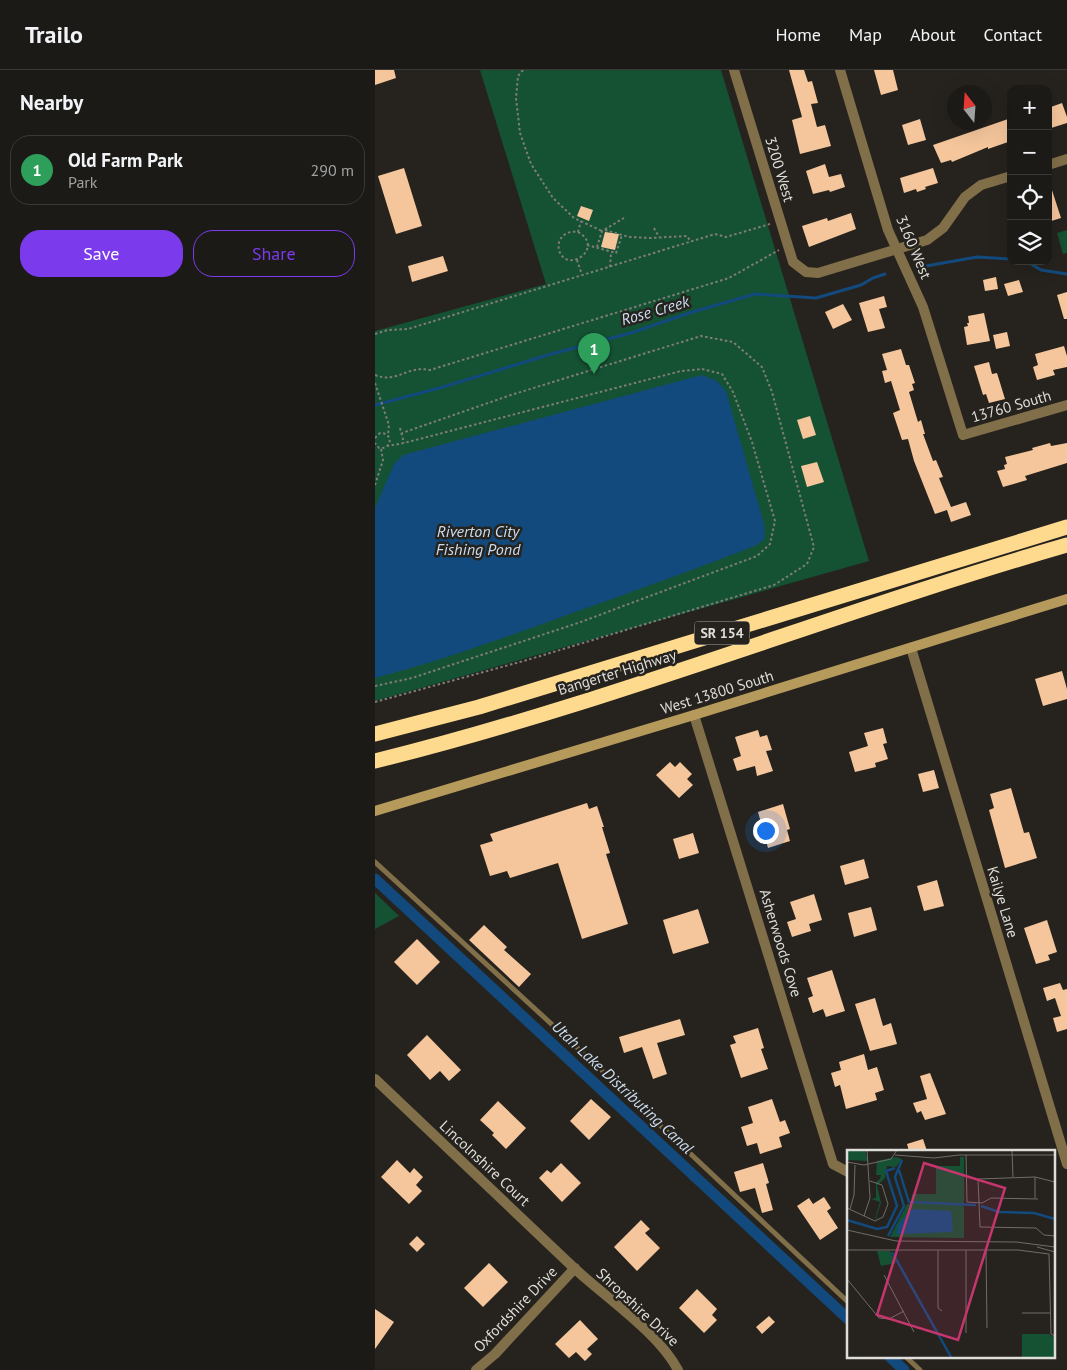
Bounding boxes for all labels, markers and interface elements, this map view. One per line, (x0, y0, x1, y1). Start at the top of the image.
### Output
text: Trailo (25, 19, 83, 50)
text: Home (775, 23, 821, 46)
text: Map (849, 23, 882, 46)
text: About (910, 23, 956, 46)
text: Contact (984, 23, 1042, 46)
north arrow (947, 85, 992, 130)
map controls (1007, 85, 1052, 265)
button: + (1007, 85, 1052, 130)
text: Nearby (20, 89, 83, 116)
button: − (1007, 130, 1052, 175)
street label: 3200 West (761, 134, 799, 204)
text: Old Farm Park (68, 148, 183, 172)
text: 1 (32, 160, 42, 180)
text: 290 m (311, 160, 354, 180)
text: Park (68, 172, 97, 192)
button: locate (1007, 175, 1052, 220)
street label: 3160 West (892, 212, 936, 282)
button: layers (1007, 220, 1052, 265)
button: Save (20, 230, 183, 277)
button: Share (193, 230, 355, 277)
water label: Rose Creek (619, 291, 692, 329)
pin: 1 (578, 333, 610, 374)
street label: 13760 South (969, 386, 1053, 426)
water label: Riverton City Fishing Pond (436, 521, 521, 559)
road number: SR 154 (695, 622, 749, 644)
street label: Bangerter Highway (555, 645, 679, 699)
street label: West 13800 South (658, 666, 776, 718)
your location (753, 818, 779, 844)
street label: Kailye Lane (983, 864, 1023, 940)
street label: Asherwoods Cove (756, 887, 806, 999)
water label: Utah Lake Distributing Canal (548, 1016, 699, 1158)
street label: Lincolnshire Court (436, 1116, 534, 1210)
inset map (847, 1150, 1055, 1358)
street label: Oxfordshire Drive (469, 1262, 561, 1356)
street label: Shropshire Drive (593, 1264, 683, 1350)

